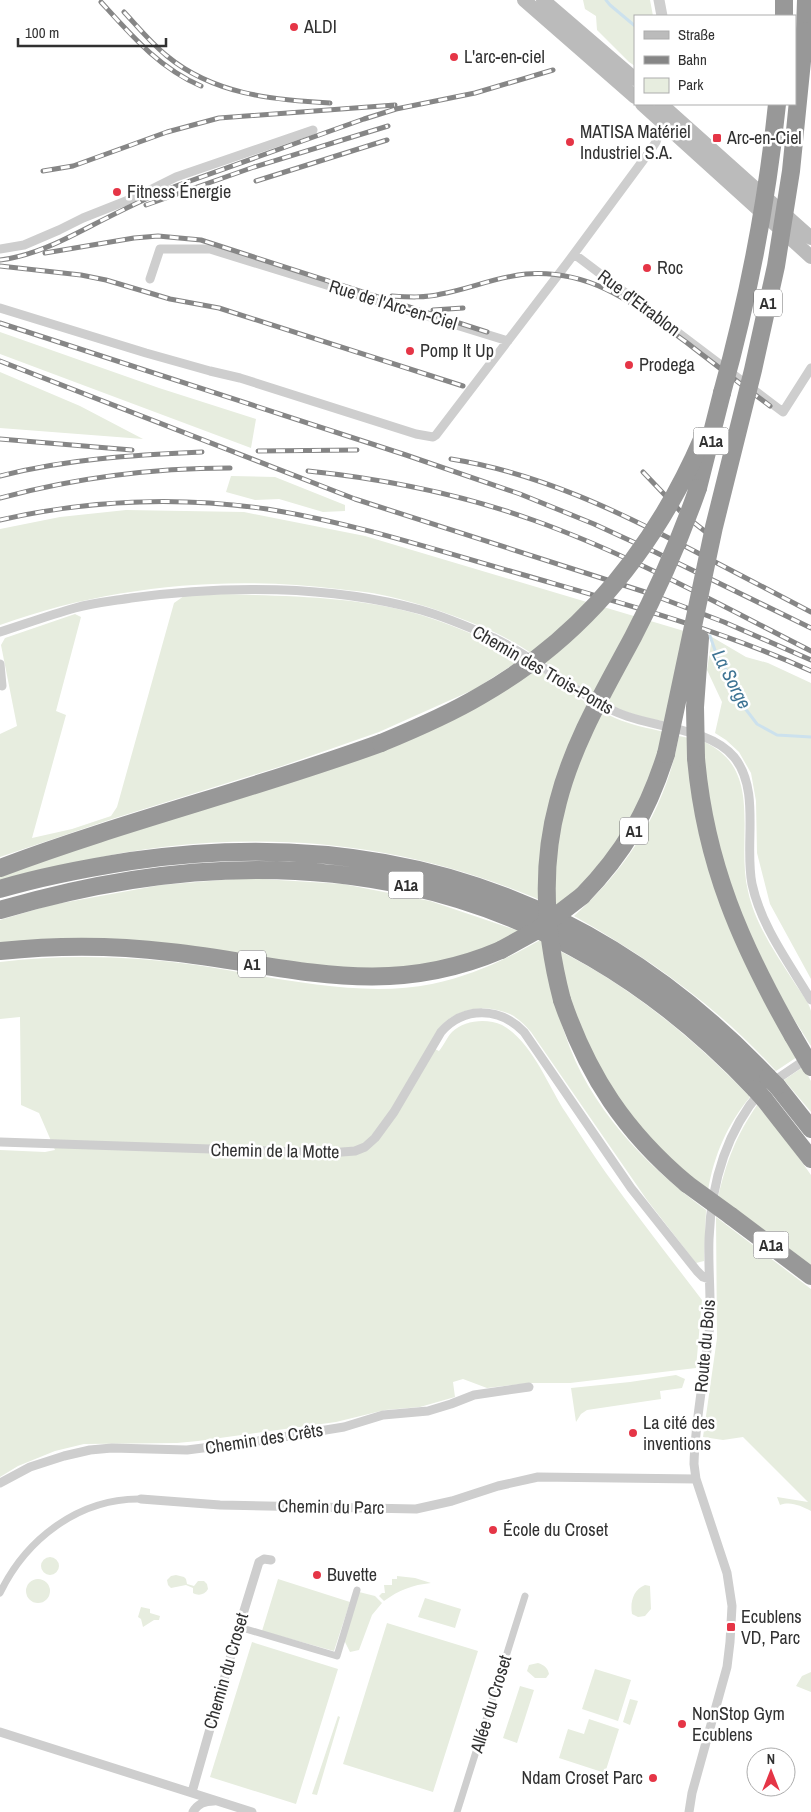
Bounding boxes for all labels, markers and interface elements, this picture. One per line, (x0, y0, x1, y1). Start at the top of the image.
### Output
place label: ALDI (303, 14, 337, 39)
scale bar (18, 15, 165, 47)
legend (634, 15, 796, 105)
marker: ALDI (288, 21, 300, 33)
text: 100 m (25, 22, 59, 43)
text: Straße (678, 24, 715, 45)
place label: L'arc-en-ciel (464, 44, 545, 69)
text: Bahn (678, 49, 707, 70)
marker: L'arc-en-ciel (448, 51, 460, 63)
text: Park (678, 74, 704, 95)
place label: MATISA Matériel Industriel S.A. (580, 119, 690, 165)
place label: Arc-en-Ciel (726, 125, 802, 150)
marker: Arc-en-Ciel (711, 132, 723, 144)
marker: MATISA Matériel Industriel S.A. (564, 136, 576, 148)
place label: Fitness Énergie (127, 179, 231, 204)
marker: Fitness Énergie (111, 186, 123, 198)
place label: Roc (657, 255, 683, 280)
marker: Roc (641, 262, 653, 274)
street label: Rue d'Etrablon (593, 263, 686, 342)
street label: Rue de l'Arc-en-Ciel (326, 273, 460, 336)
road number: A1 (754, 290, 782, 316)
place label: Pomp It Up (420, 338, 494, 363)
marker: Pomp It Up (404, 345, 416, 357)
place label: Prodega (639, 352, 695, 377)
marker: Prodega (623, 359, 635, 371)
road number: A1a (694, 428, 728, 454)
street label: Chemin des Trois-Ponts (468, 619, 618, 720)
water label: La Sorge (706, 645, 758, 713)
road number: A1 (620, 818, 648, 844)
road number: A1a (388, 872, 424, 898)
road number: A1 (238, 951, 266, 978)
street label: Chemin de la Motte (210, 1137, 340, 1164)
road number: A1a (754, 1232, 788, 1258)
street label: Route du Bois (688, 1298, 721, 1394)
place label: La cité des inventions (643, 1410, 715, 1456)
street label: Chemin des Crêts (203, 1417, 325, 1460)
marker: La cité des inventions (627, 1427, 639, 1439)
street label: Chemin du Parc (277, 1493, 385, 1520)
place label: École du Croset (503, 1517, 608, 1542)
marker: École du Croset (487, 1524, 499, 1536)
place label: Buvette (327, 1562, 377, 1587)
marker: Buvette (311, 1569, 323, 1581)
place label: Ecublens VD, Parc (741, 1604, 802, 1650)
street label: Chemin du Croset (197, 1610, 254, 1732)
marker: Ecublens VD, Parc (725, 1621, 737, 1633)
street label: Allée du Croset (464, 1652, 517, 1757)
place label: NonStop Gym Ecublens (692, 1701, 785, 1747)
marker: NonStop Gym Ecublens (676, 1718, 688, 1730)
north arrow (746, 1747, 796, 1797)
text: N (767, 1750, 775, 1768)
place label: Ndam Croset Parc (522, 1765, 643, 1790)
marker: Ndam Croset Parc (647, 1772, 659, 1784)

